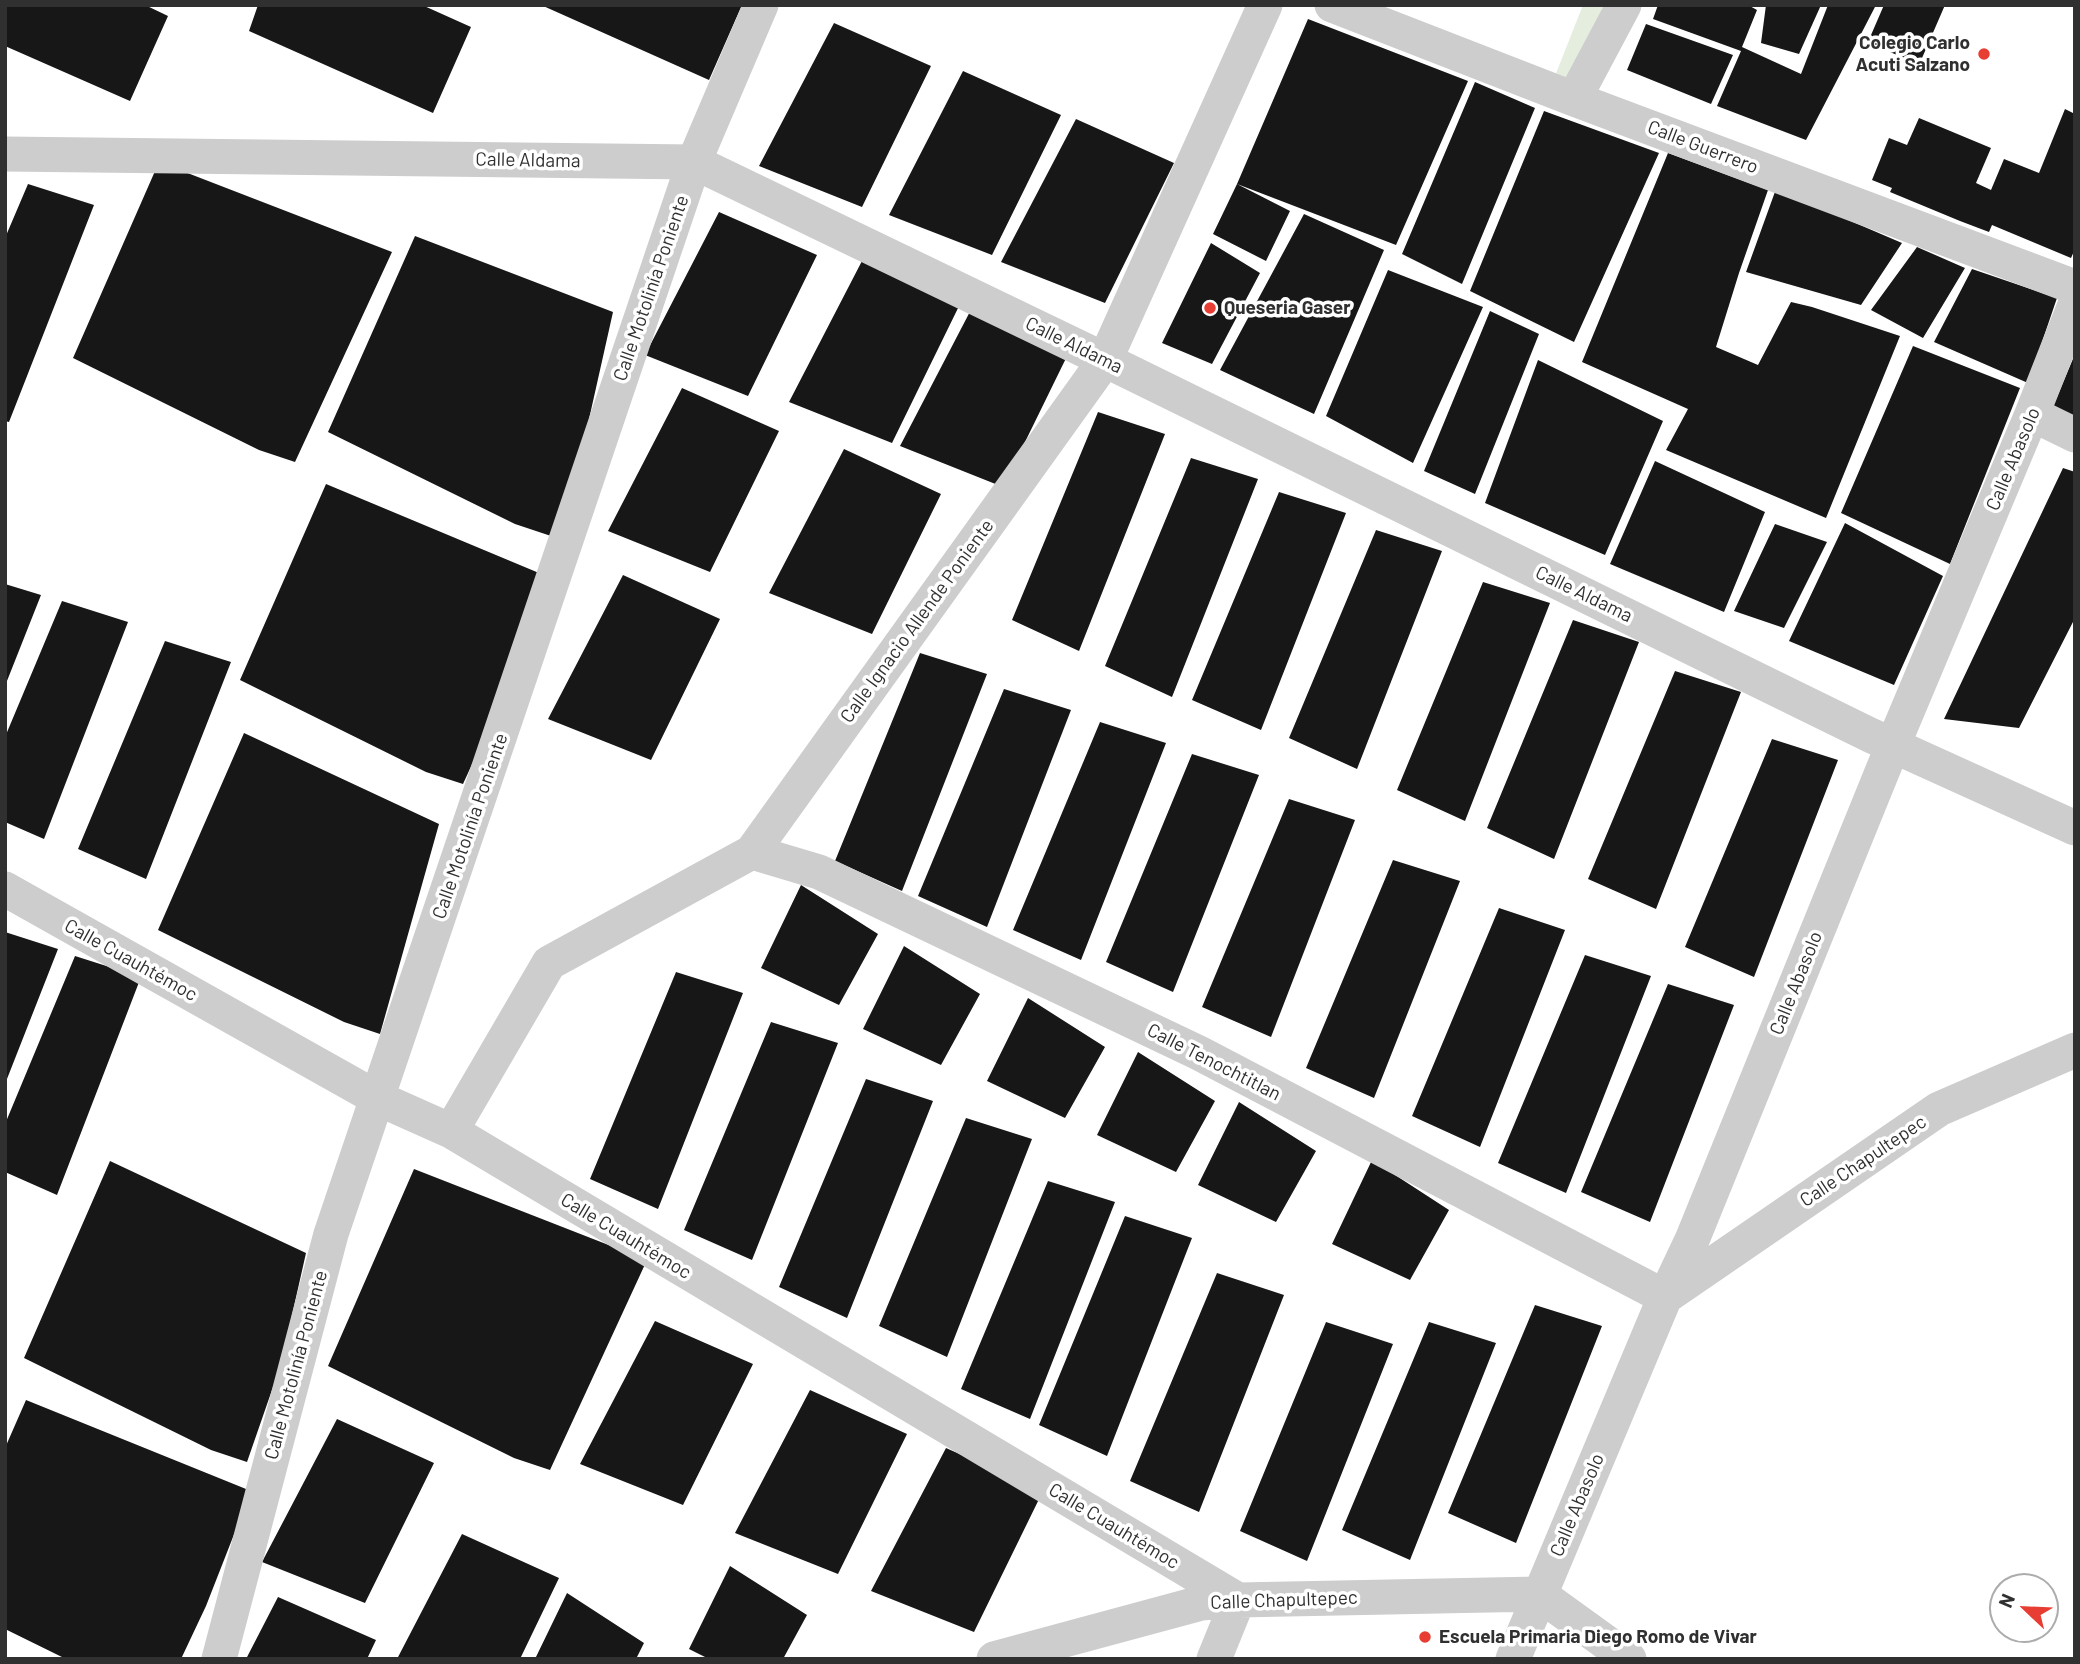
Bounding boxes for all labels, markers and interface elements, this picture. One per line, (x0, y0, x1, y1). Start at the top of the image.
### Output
place label: Colegio Carlo Acuti Salzano (1856, 32, 1970, 76)
marker: Colegio Carlo Acuti Salzano (1976, 46, 1992, 62)
street label: Calle Guerrero (1644, 115, 1762, 179)
street label: Calle Aldama (475, 148, 581, 172)
street label: Calle Motolinía Poniente (608, 192, 694, 384)
place label: Queseria Gaser (1224, 297, 1351, 319)
marker: Queseria Gaser (1202, 300, 1218, 316)
street label: Calle Aldama (1022, 312, 1126, 378)
street label: Calle Abasolo (1981, 404, 2045, 514)
street label: Calle Ignacio Allende Poniente (835, 515, 999, 727)
street label: Calle Aldama (1532, 561, 1636, 627)
street label: Calle Motolinía Poniente (427, 730, 513, 922)
street label: Calle Cuauhtémoc (61, 914, 201, 1006)
street label: Calle Abasolo (1765, 928, 1827, 1038)
street label: Calle Tenochtitlan (1143, 1018, 1285, 1106)
street label: Calle Chapultepec (1796, 1110, 1930, 1212)
street label: Calle Cuauhtémoc (557, 1188, 695, 1284)
street label: Calle Motolinía Poniente (260, 1268, 332, 1462)
street label: Calle Abasolo (1545, 1450, 1609, 1560)
street label: Calle Cuauhtémoc (1045, 1478, 1183, 1574)
north arrow (1989, 1573, 2059, 1643)
street label: Calle Chapultepec (1210, 1586, 1358, 1614)
text: N (1993, 1590, 2019, 1611)
place label: Escuela Primaria Diego Romo de Vivar (1439, 1626, 1757, 1648)
marker: Escuela Primaria Diego Romo de Vivar (1417, 1629, 1433, 1645)

